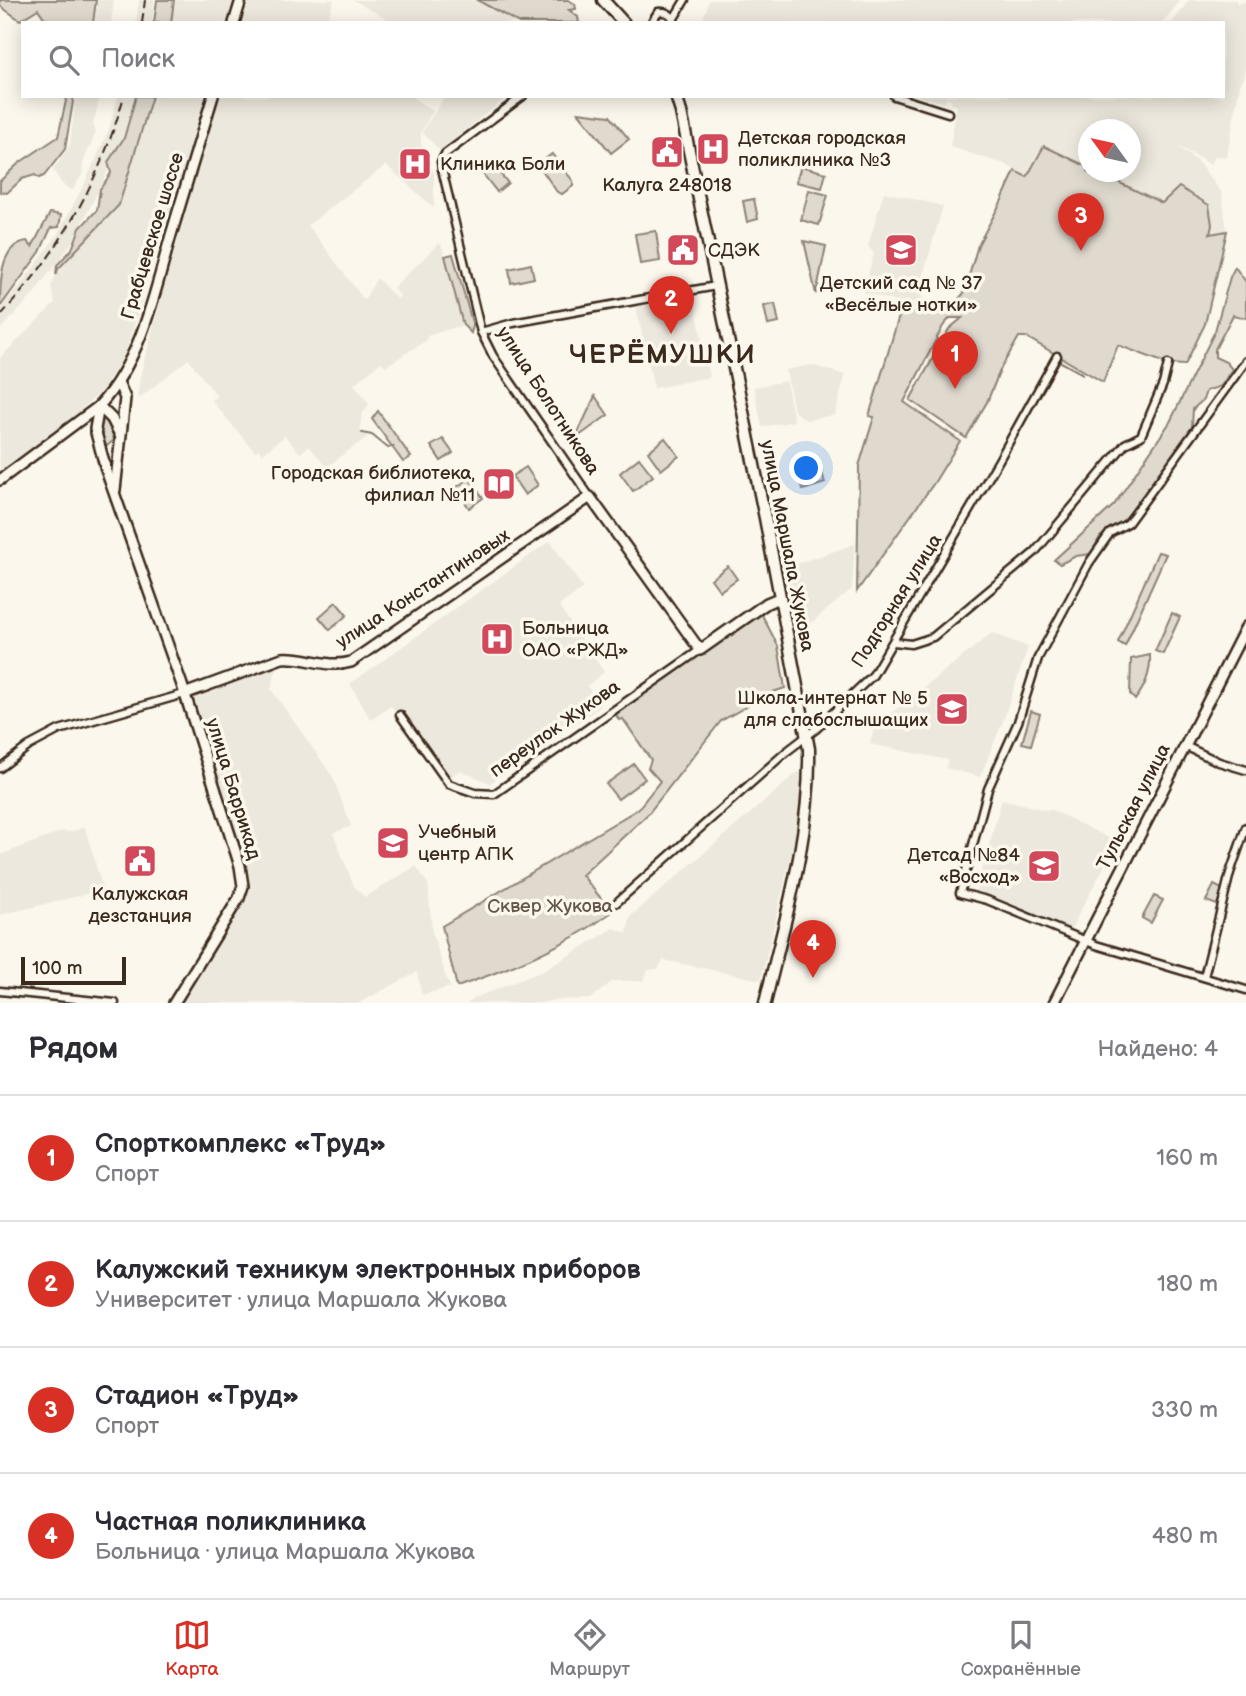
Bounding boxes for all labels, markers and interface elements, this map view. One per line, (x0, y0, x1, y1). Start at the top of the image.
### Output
search box (21, 21, 1225, 98)
icon: search (45, 41, 83, 79)
text: Поиск (101, 44, 175, 75)
north arrow (1078, 119, 1141, 182)
place label: Детская городская поликлиника №3 (738, 127, 906, 172)
hospital icon: Детская городская поликлиника №3 (694, 130, 732, 168)
public building icon: Калуга 248018 (648, 133, 686, 171)
hospital icon: Клиника Боли (396, 145, 434, 183)
street label: Грабцевское шоссе (117, 149, 189, 322)
place label: Клиника Боли (440, 153, 565, 176)
place label: Калуга 248018 (602, 174, 732, 197)
pin: 3 (1058, 193, 1104, 251)
public building icon: СДЭК (664, 231, 702, 269)
school or university icon: Детский сад № 37 «Весёлые нотки» (882, 231, 920, 269)
place label: СДЭК (708, 239, 760, 262)
place label: Детский сад № 37 «Весёлые нотки» (820, 272, 983, 317)
pin: 2 (648, 276, 694, 334)
street label: улица Болотникова (492, 323, 604, 479)
pin: 1 (932, 331, 978, 389)
district label: ЧЕРЁМУШКИ (569, 339, 757, 371)
street label: улица Маршала Жукова (755, 438, 819, 654)
your location (789, 451, 823, 485)
place label: Городская библиотека, филиал №11 (271, 462, 475, 507)
library icon: Городская библиотека, филиал №11 (480, 465, 518, 503)
street label: улица Константиновых (332, 524, 515, 654)
street label: Подгорная улица (847, 530, 947, 672)
place label: Больница ОАО «РЖД» (522, 617, 629, 662)
hospital icon: Больница ОАО «РЖД» (478, 620, 516, 658)
street label: переулок Жукова (485, 675, 625, 783)
place label: Школа-интернат № 5 для слабослышащих (737, 687, 928, 732)
school or university icon: Школа-интернат № 5 для слабослышащих (933, 690, 971, 728)
street label: улица Баррикад (201, 715, 266, 863)
street label: Тульская улица (1092, 740, 1176, 874)
place label: Учебный центр АПК (418, 821, 514, 866)
school or university icon: Учебный центр АПК (374, 824, 412, 862)
public building icon: Калужская дезстанция (121, 842, 159, 880)
place label: Детсад №84 «Восход» (907, 844, 1020, 889)
school or university icon: Детсад №84 «Восход» (1025, 847, 1063, 885)
place label: Калужская дезстанция (88, 883, 192, 928)
park label: Сквер Жукова (487, 895, 613, 918)
pin: 4 (790, 920, 836, 978)
scale bar (21, 954, 126, 986)
text: 100 m (32, 957, 83, 980)
text: Рядом (28, 1031, 118, 1067)
text: Найдено: 4 (1098, 1035, 1218, 1063)
text: Спорткомплекс «Труд» (95, 1129, 386, 1160)
text: 1 (46, 1144, 56, 1172)
text: 160 m (1156, 1144, 1218, 1172)
text: Спорт (95, 1160, 159, 1188)
text: Калужский техникум электронных приборов (95, 1255, 641, 1286)
text: 2 (44, 1270, 58, 1298)
text: 180 m (1157, 1270, 1218, 1298)
text: Университет · улица Маршала Жукова (95, 1286, 507, 1314)
text: Стадион «Труд» (95, 1381, 299, 1412)
text: 3 (44, 1396, 58, 1424)
text: 330 m (1151, 1396, 1218, 1424)
text: Спорт (95, 1412, 159, 1440)
text: Частная поликлиника (95, 1507, 366, 1538)
text: 4 (44, 1522, 58, 1550)
text: 480 m (1152, 1522, 1218, 1550)
text: Больница · улица Маршала Жукова (95, 1538, 475, 1566)
tab: Карта (165, 1616, 219, 1681)
tab: Маршрут (549, 1616, 630, 1681)
tab: Сохранённые (961, 1616, 1081, 1681)

